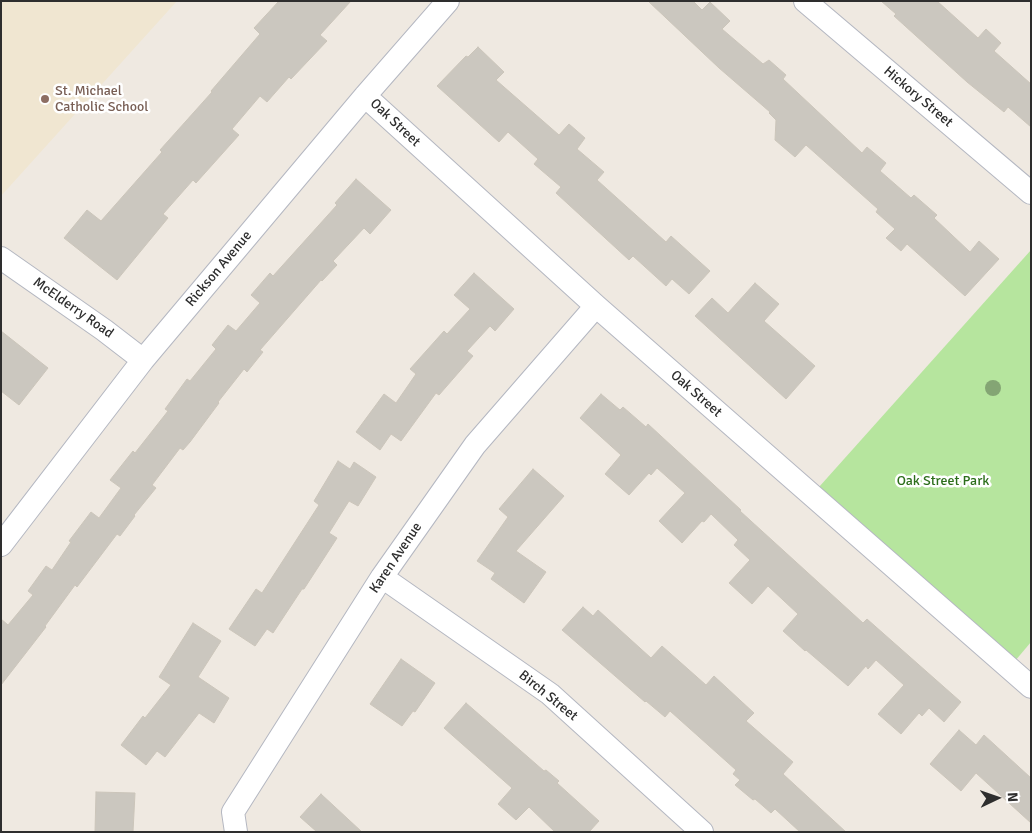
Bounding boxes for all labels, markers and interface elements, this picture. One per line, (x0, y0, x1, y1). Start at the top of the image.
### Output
street label: Hickory Street (880, 63, 956, 131)
place label: St. Michael Catholic School (55, 83, 148, 115)
marker: St. Michael Catholic School (39, 93, 51, 105)
street label: Oak Street (366, 95, 424, 151)
street label: Rickson Avenue (182, 228, 256, 310)
street label: McElderry Road (29, 274, 117, 342)
street label: Oak Street (667, 367, 725, 421)
park label: Oak Street Park (897, 473, 989, 489)
street label: Karen Avenue (366, 519, 426, 597)
street label: Birch Street (515, 667, 581, 725)
north arrow (972, 773, 1022, 823)
text: N (1004, 792, 1021, 803)

